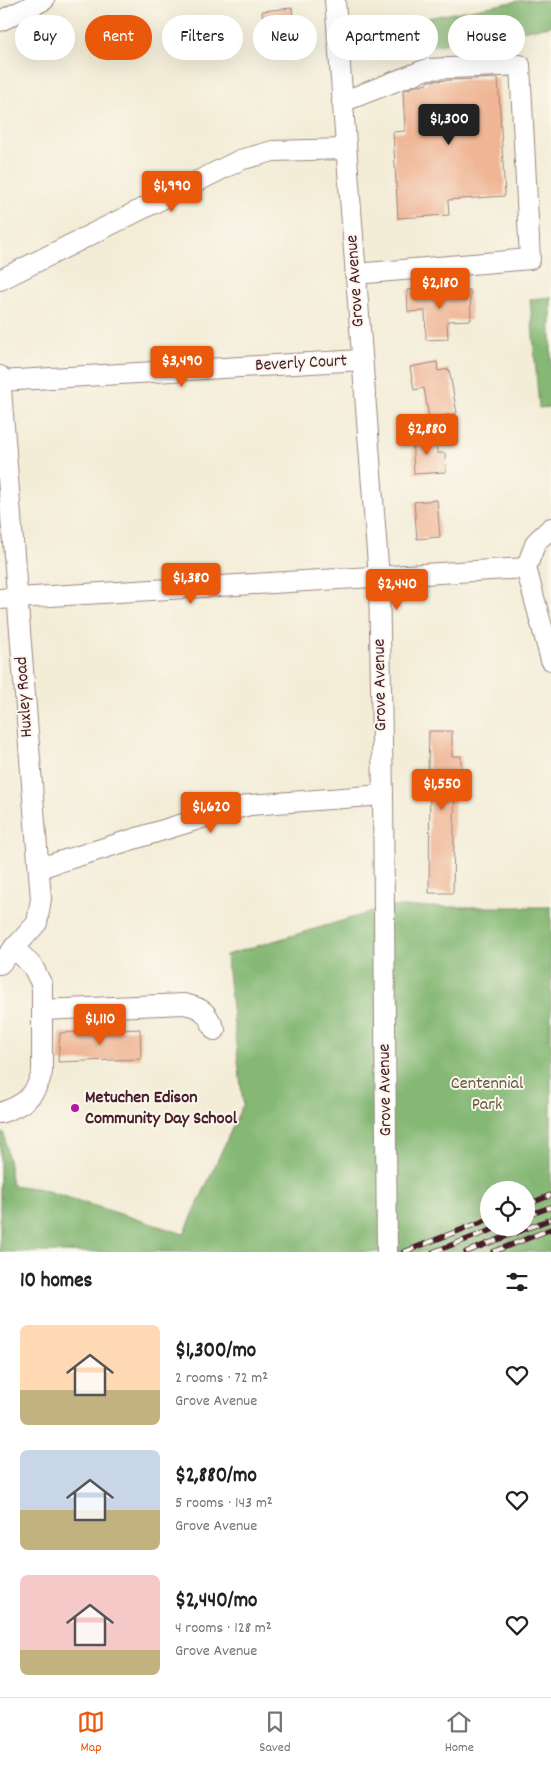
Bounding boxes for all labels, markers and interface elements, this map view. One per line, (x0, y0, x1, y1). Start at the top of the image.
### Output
chip: Buy (15, 15, 75, 60)
chip: Rent (85, 15, 152, 60)
chip: Filters (162, 15, 243, 60)
chip: New (253, 15, 317, 60)
chip: Apartment (327, 15, 438, 60)
chip: House (448, 15, 525, 60)
pin: $1,300 (408, 104, 490, 146)
text: $1,300 (429, 108, 469, 131)
pin: $1,990 (131, 170, 213, 213)
text: $1,990 (153, 175, 191, 198)
street label: Grove Avenue (340, 234, 372, 328)
pin: $2,180 (399, 268, 481, 310)
text: $2,180 (422, 272, 458, 295)
pin: $3,490 (141, 346, 223, 388)
street label: Beverly Court (254, 349, 348, 379)
text: $3,490 (162, 350, 202, 373)
pin: $2,880 (386, 414, 468, 456)
text: $2,880 (407, 418, 447, 441)
pin: $1,380 (150, 562, 232, 605)
text: $1,380 (173, 567, 209, 590)
pin: $2,440 (356, 568, 438, 611)
text: $2,440 (377, 573, 417, 596)
street label: Grove Avenue (368, 638, 394, 732)
street label: Huxley Road (10, 656, 40, 738)
pin: $1,550 (401, 768, 483, 811)
text: $1,550 (423, 773, 461, 796)
pin: $1,620 (170, 792, 252, 834)
text: $1,620 (192, 796, 230, 819)
pin: $1,110 (59, 1004, 141, 1046)
text: $1,110 (85, 1008, 115, 1031)
street label: Grove Avenue (373, 1043, 399, 1137)
park label: Centennial Park (451, 1072, 524, 1118)
place label: Metuchen Edison Community Day School (85, 1086, 238, 1132)
marker: Metuchen Edison Community Day School (69, 1102, 81, 1114)
map controls (480, 1181, 535, 1236)
button: locate (480, 1181, 535, 1236)
text: 10 homes (20, 1267, 92, 1297)
icon: filters (503, 1268, 531, 1296)
text: $1,300/mo (175, 1337, 256, 1367)
icon: home (60, 1345, 120, 1405)
icon: heart (503, 1361, 531, 1389)
text: 2 rooms · 72 m² (175, 1367, 268, 1390)
text: Grove Avenue (175, 1390, 257, 1413)
text: $2,880/mo (175, 1462, 257, 1492)
icon: home (60, 1470, 120, 1530)
icon: heart (503, 1486, 531, 1514)
text: 5 rooms · 143 m² (175, 1492, 273, 1515)
text: Grove Avenue (175, 1515, 257, 1538)
text: $2,440/mo (175, 1587, 257, 1617)
icon: home (60, 1595, 120, 1655)
icon: heart (503, 1611, 531, 1639)
text: 4 rooms · 128 m² (175, 1617, 272, 1640)
text: Grove Avenue (175, 1640, 257, 1663)
tab: Map (77, 1708, 105, 1758)
tab: Saved (259, 1708, 291, 1758)
tab: Home (445, 1708, 474, 1758)

